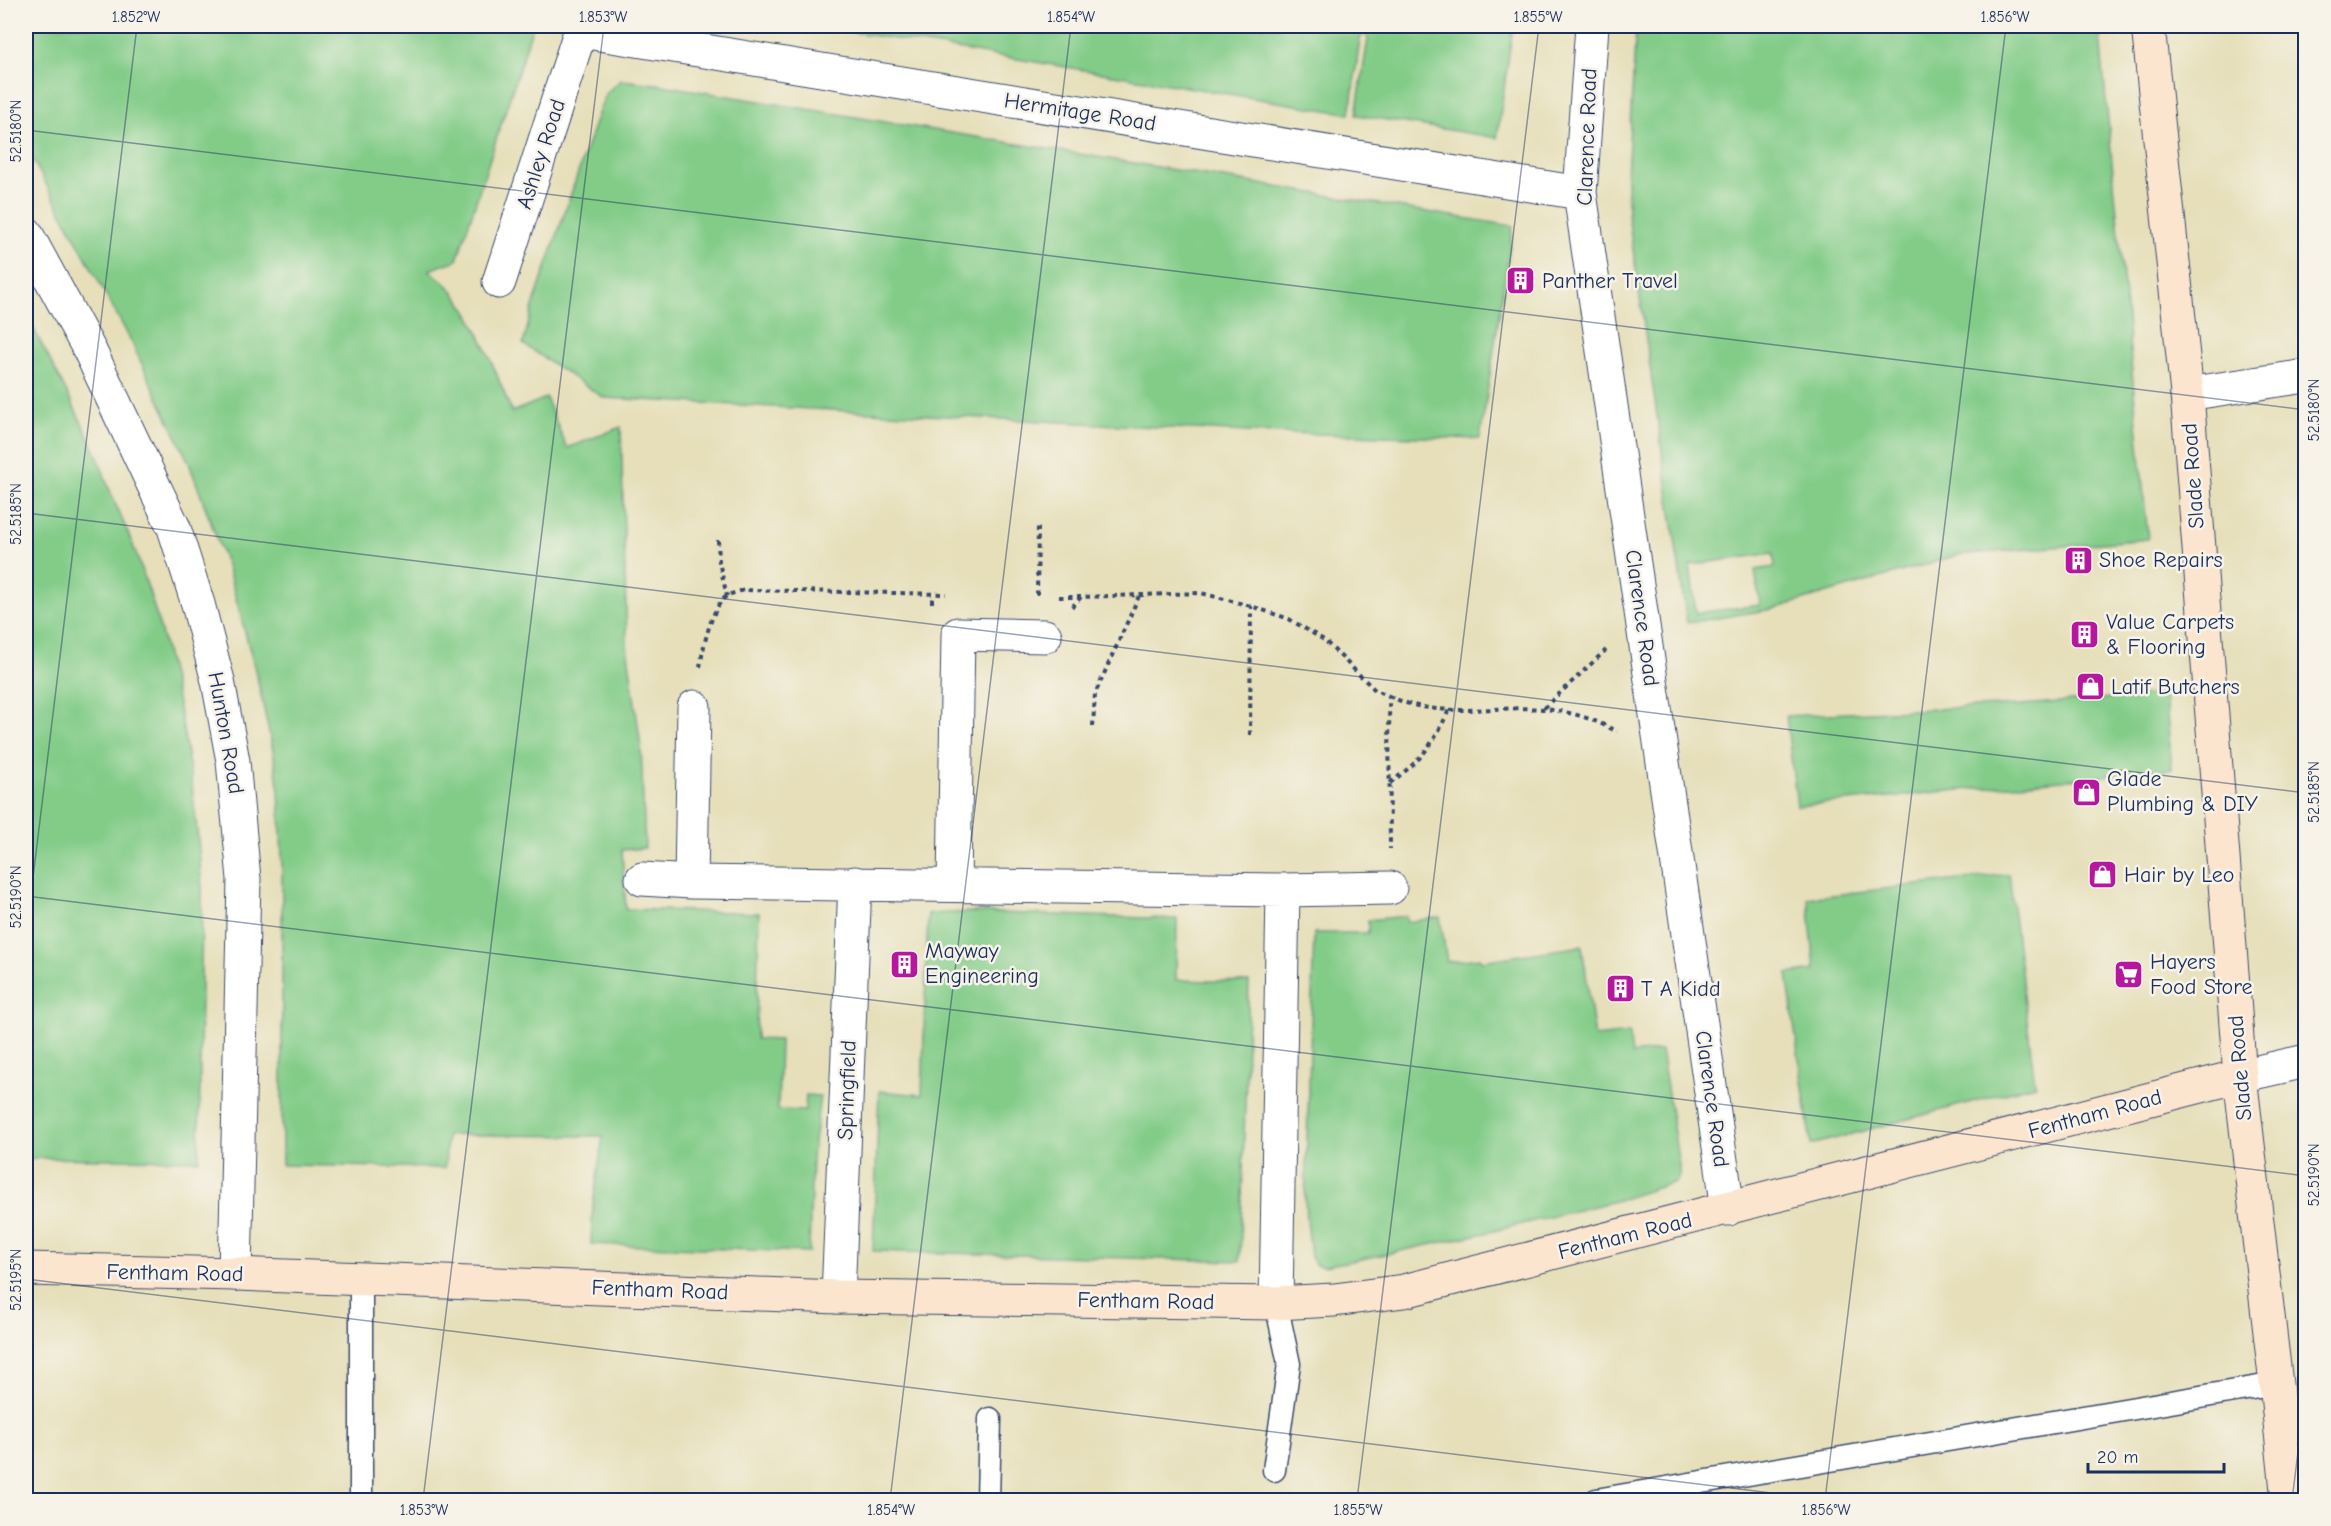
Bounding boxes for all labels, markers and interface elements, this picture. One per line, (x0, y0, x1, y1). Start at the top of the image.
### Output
text: 1.852°W (112, 8, 160, 26)
text: 1.853°W (579, 8, 627, 26)
text: 1.854°W (1047, 8, 1095, 26)
text: 1.855°W (1514, 8, 1562, 26)
text: 1.856°W (1981, 8, 2029, 26)
street label: Clarence Road (1572, 68, 1602, 206)
street label: Hermitage Road (1002, 87, 1158, 137)
street label: Ashley Road (511, 96, 571, 212)
text: 52.5180°N (7, 100, 25, 162)
building icon: Panther Travel (1505, 265, 1537, 297)
place label: Panther Travel (1542, 268, 1678, 294)
text: 52.5180°N (2305, 379, 2323, 441)
street label: Slade Road (2176, 422, 2210, 530)
text: 52.5185°N (7, 483, 25, 545)
building icon: Shoe Repairs (2062, 544, 2094, 576)
place label: Shoe Repairs (2099, 547, 2223, 573)
street label: Clarence Road (1620, 548, 1664, 688)
place label: Value Carpets & Flooring (2106, 609, 2234, 660)
building icon: Value Carpets & Flooring (2069, 619, 2101, 651)
street label: Hunton Road (202, 670, 250, 796)
shop icon: Latif Butchers (2074, 671, 2106, 703)
place label: Latif Butchers (2111, 674, 2240, 700)
text: 52.5185°N (2305, 761, 2323, 823)
place label: Glade Plumbing & DIY (2107, 766, 2258, 817)
shop icon: Glade Plumbing & DIY (2070, 776, 2102, 808)
shop icon: Hair by Leo (2087, 859, 2119, 891)
place label: Hair by Leo (2124, 862, 2234, 888)
text: 52.5190°N (7, 865, 25, 929)
place label: Mayway Engineering (925, 938, 1039, 989)
building icon: Mayway Engineering (888, 948, 920, 980)
place label: Hayers Food Store (2150, 949, 2253, 1000)
supermarket icon: Hayers Food Store (2113, 959, 2145, 991)
building icon: T A Kidd (1604, 973, 1636, 1005)
place label: T A Kidd (1641, 976, 1721, 1002)
street label: Slade Road (2222, 1014, 2258, 1122)
street label: Clarence Road (1690, 1029, 1734, 1169)
street label: Springfield (832, 1040, 862, 1140)
street label: Fentham Road (2025, 1084, 2165, 1144)
text: 52.5190°N (2305, 1143, 2323, 1207)
street label: Fentham Road (1555, 1207, 1695, 1265)
text: 52.5195°N (7, 1249, 25, 1311)
street label: Fentham Road (106, 1259, 244, 1287)
street label: Fentham Road (591, 1275, 729, 1305)
street label: Fentham Road (1077, 1287, 1215, 1315)
scale bar (2088, 1436, 2224, 1474)
text: 20 m (2097, 1447, 2138, 1468)
text: 1.853°W (400, 1501, 448, 1519)
text: 1.854°W (867, 1501, 915, 1519)
text: 1.855°W (1334, 1501, 1382, 1519)
text: 1.856°W (1802, 1501, 1850, 1519)

